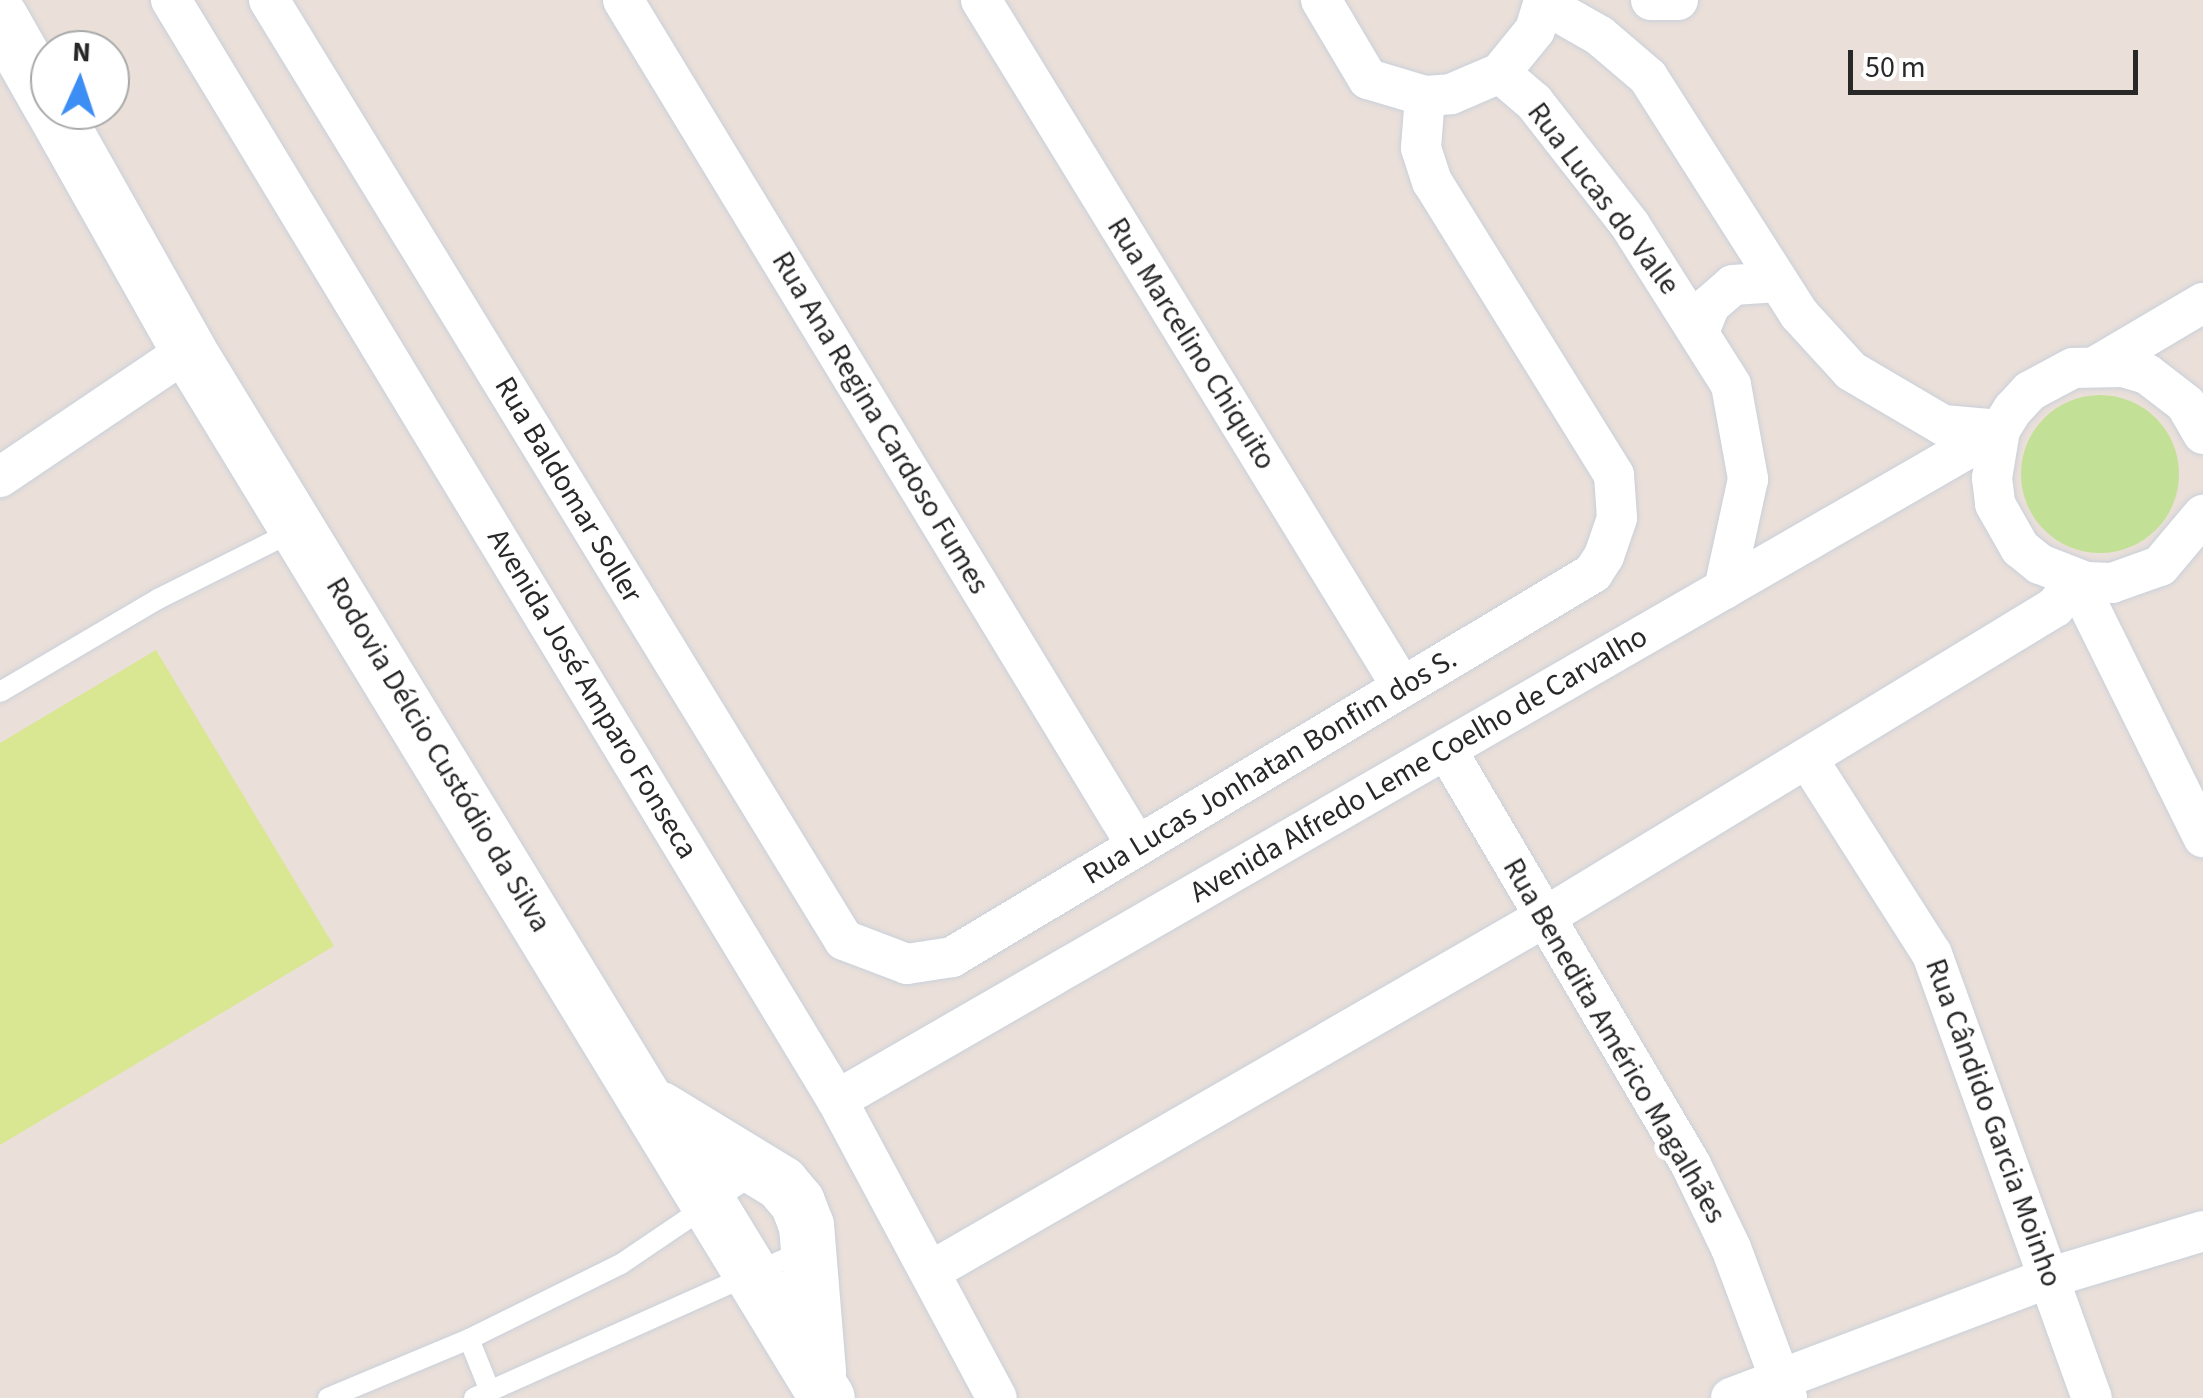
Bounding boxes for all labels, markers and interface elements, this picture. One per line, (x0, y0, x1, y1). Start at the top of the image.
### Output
north arrow (30, 30, 130, 130)
scale bar (1853, 30, 2143, 92)
text: N (71, 32, 92, 72)
text: 50 m (1865, 46, 1926, 89)
street label: Rua Lucas do Valle (1519, 96, 1687, 302)
street label: Rua Marcelino Chiquito (1099, 211, 1283, 477)
street label: Rua Ana Regina Cardoso Fumes (763, 245, 997, 601)
street label: Rua Baldomar Soller (486, 371, 650, 609)
street label: Avenida José Amparo Fonseca (479, 523, 705, 865)
street label: Rodovia Délcio Custódio da Silva (318, 571, 558, 939)
street label: Avenida Alfredo Leme Coelho de Carvalho (1184, 619, 1654, 911)
street label: Rua Lucas Jonhatan Bonfim dos S. (1077, 641, 1463, 893)
street label: Rua Benedita Américo Magalhães (1495, 852, 1733, 1230)
street label: Rua Cândido Garcia Moinho (1917, 954, 2069, 1292)

